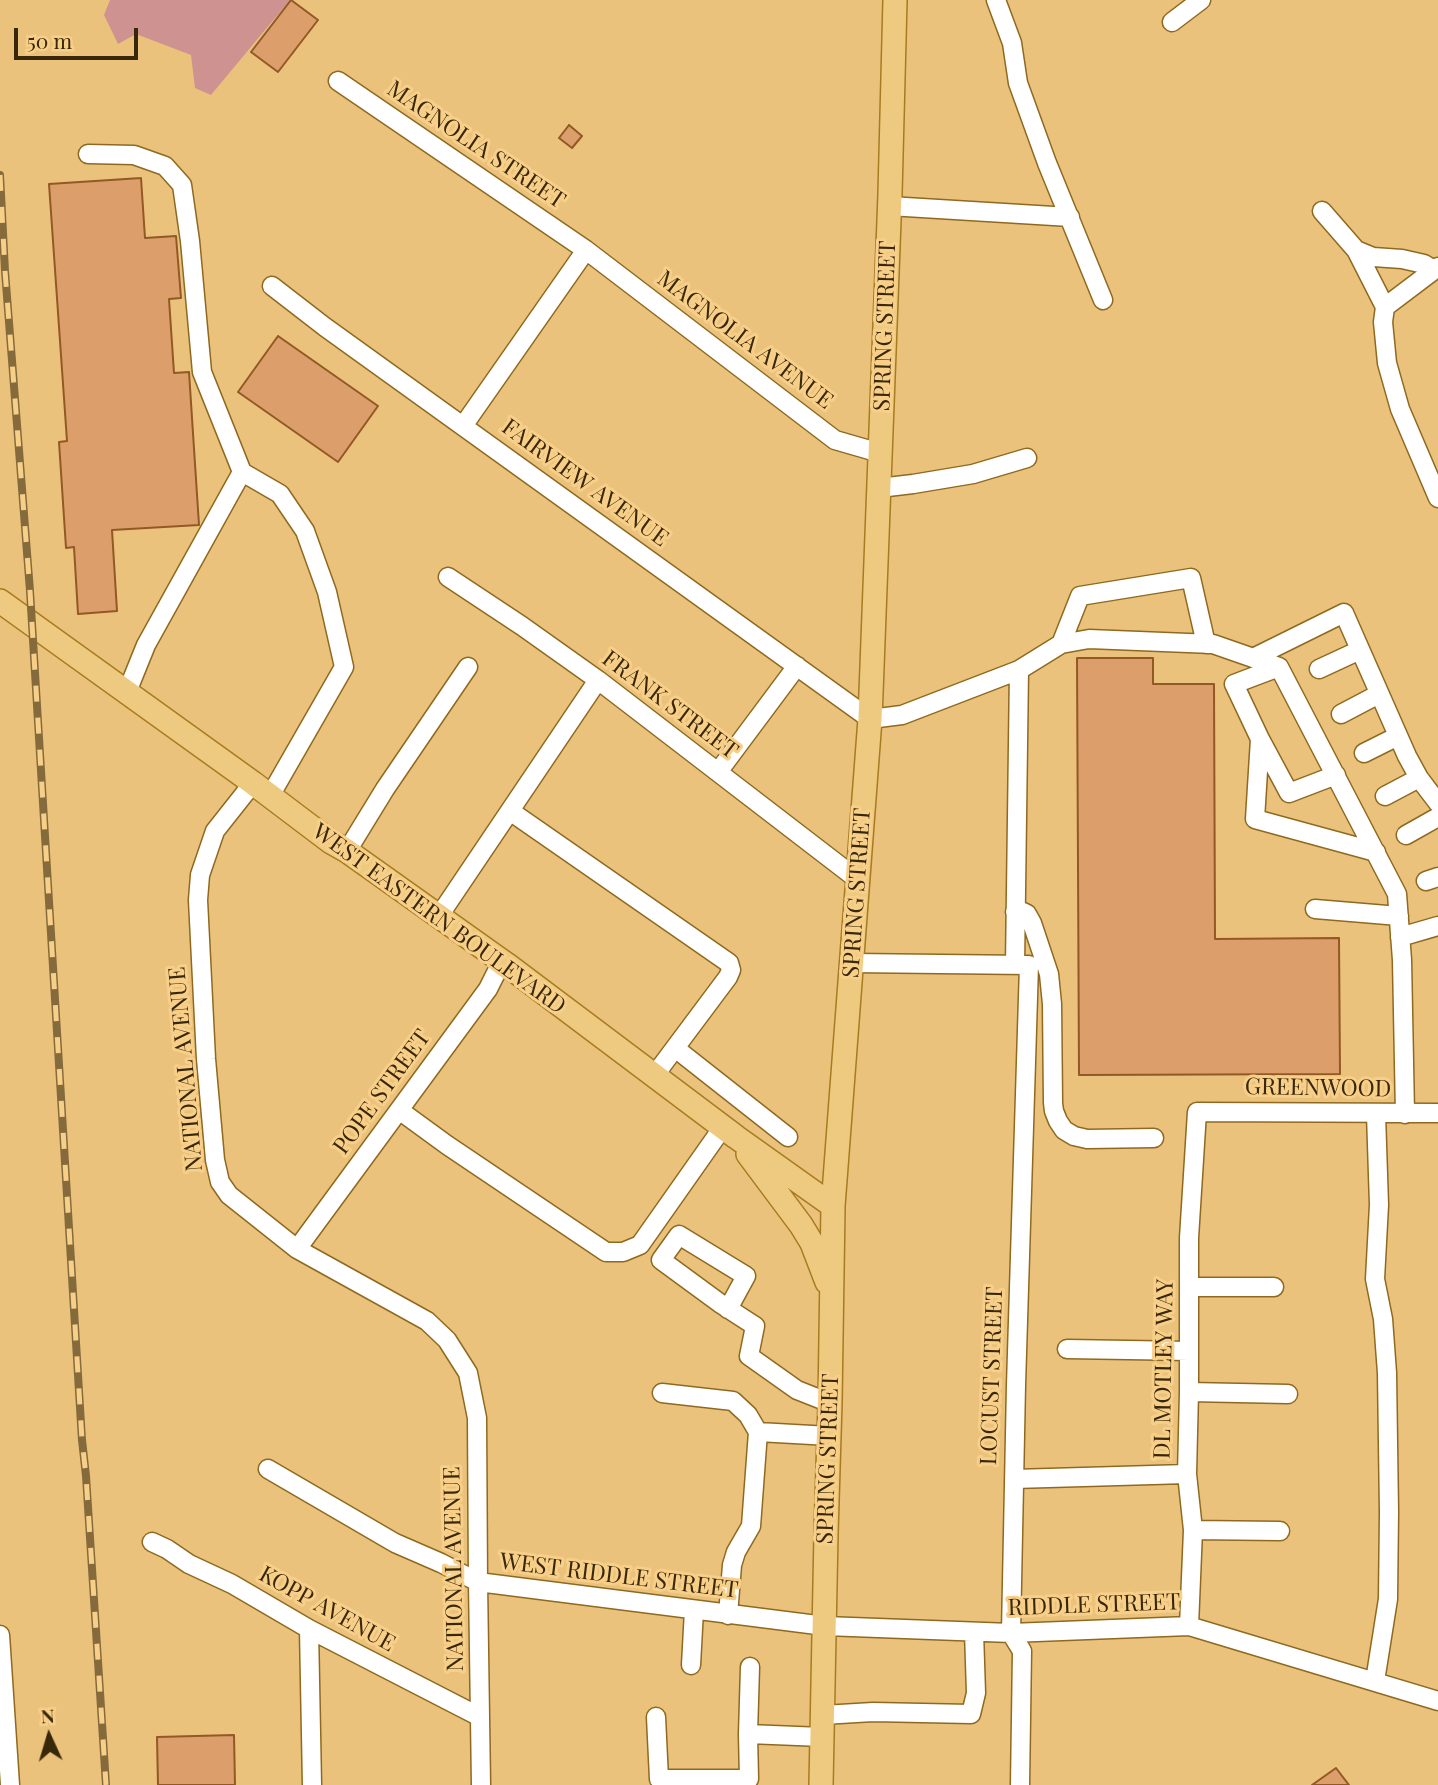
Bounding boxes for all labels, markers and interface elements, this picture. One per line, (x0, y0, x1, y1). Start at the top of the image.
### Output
scale bar (18, 14, 142, 58)
text: 50 m (27, 26, 72, 54)
street label: MAGNOLIA STREET (382, 75, 570, 215)
street label: SPRING STREET (868, 240, 902, 412)
street label: MAGNOLIA AVENUE (652, 265, 838, 415)
street label: FAIRVIEW AVENUE (496, 413, 674, 553)
street label: FRANK STREET (597, 645, 743, 765)
street label: SPRING STREET (837, 807, 877, 979)
street label: WEST EASTERN BOULEVARD (307, 818, 571, 1020)
street label: NATIONAL AVENUE (163, 966, 209, 1172)
street label: POPE STREET (328, 1024, 436, 1160)
street label: GREENWOOD (1245, 1073, 1391, 1103)
street label: DL MOTLEY WAY (1149, 1279, 1179, 1459)
street label: LOCUST STREET (975, 1286, 1009, 1466)
street label: SPRING STREET (811, 1373, 845, 1545)
street label: NATIONAL AVENUE (438, 1466, 470, 1672)
street label: WEST RIDDLE STREET (498, 1548, 740, 1604)
street label: KOPP AVENUE (254, 1560, 400, 1658)
street label: RIDDLE STREET (1007, 1588, 1181, 1622)
north arrow (14, 1701, 84, 1771)
text: N (40, 1702, 55, 1728)

